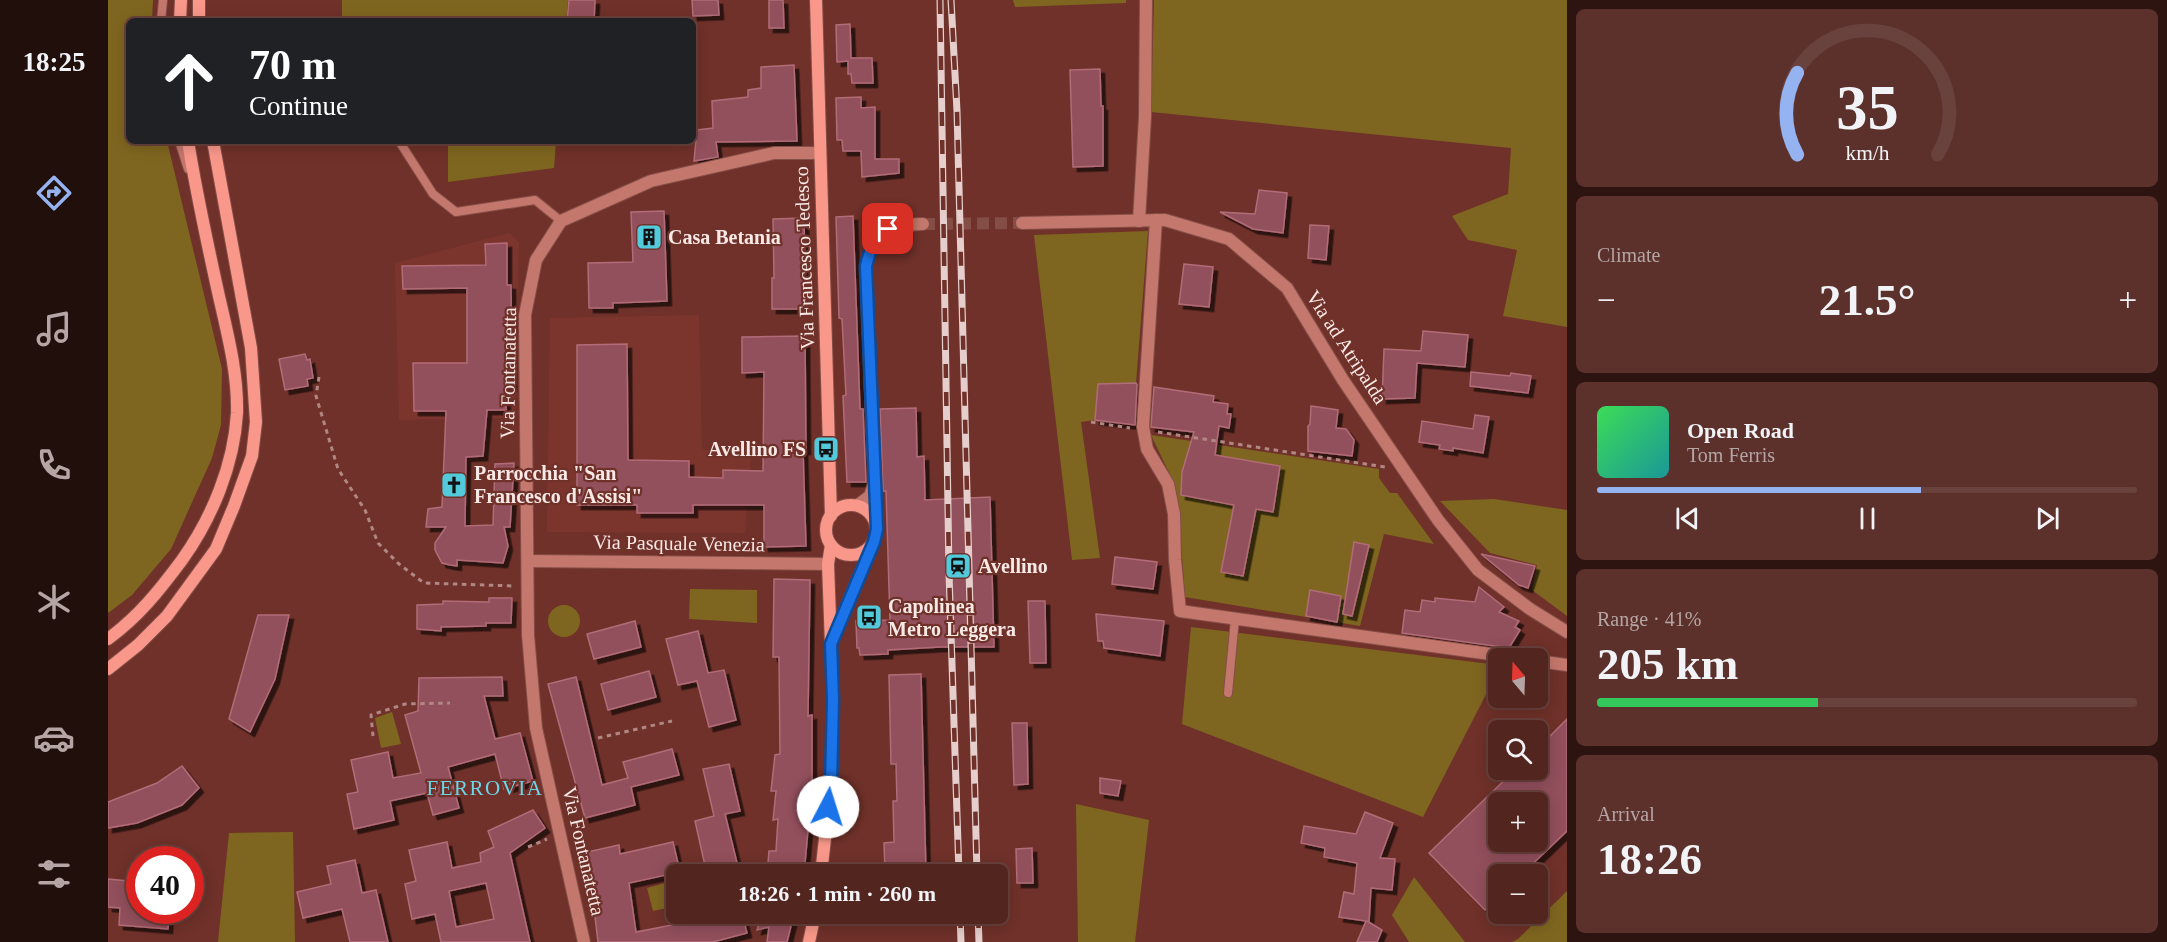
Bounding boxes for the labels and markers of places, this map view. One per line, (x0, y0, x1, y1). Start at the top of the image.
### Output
pin (862, 203, 913, 254)
building icon: Casa Betania (634, 222, 664, 252)
place label: Casa Betania (668, 226, 781, 248)
bus stop icon: Avellino FS (811, 434, 841, 464)
place label: Avellino FS (708, 438, 806, 460)
place label: Parrocchia "San Francesco d'Assisi" (474, 462, 642, 507)
church icon: Parrocchia "San Francesco d'Assisi" (439, 470, 469, 500)
station icon: Avellino (943, 551, 973, 581)
place label: Avellino (978, 555, 1048, 577)
place label: Capolinea Metro Leggera (888, 595, 1016, 641)
bus stop icon: Capolinea Metro Leggera (854, 602, 884, 632)

